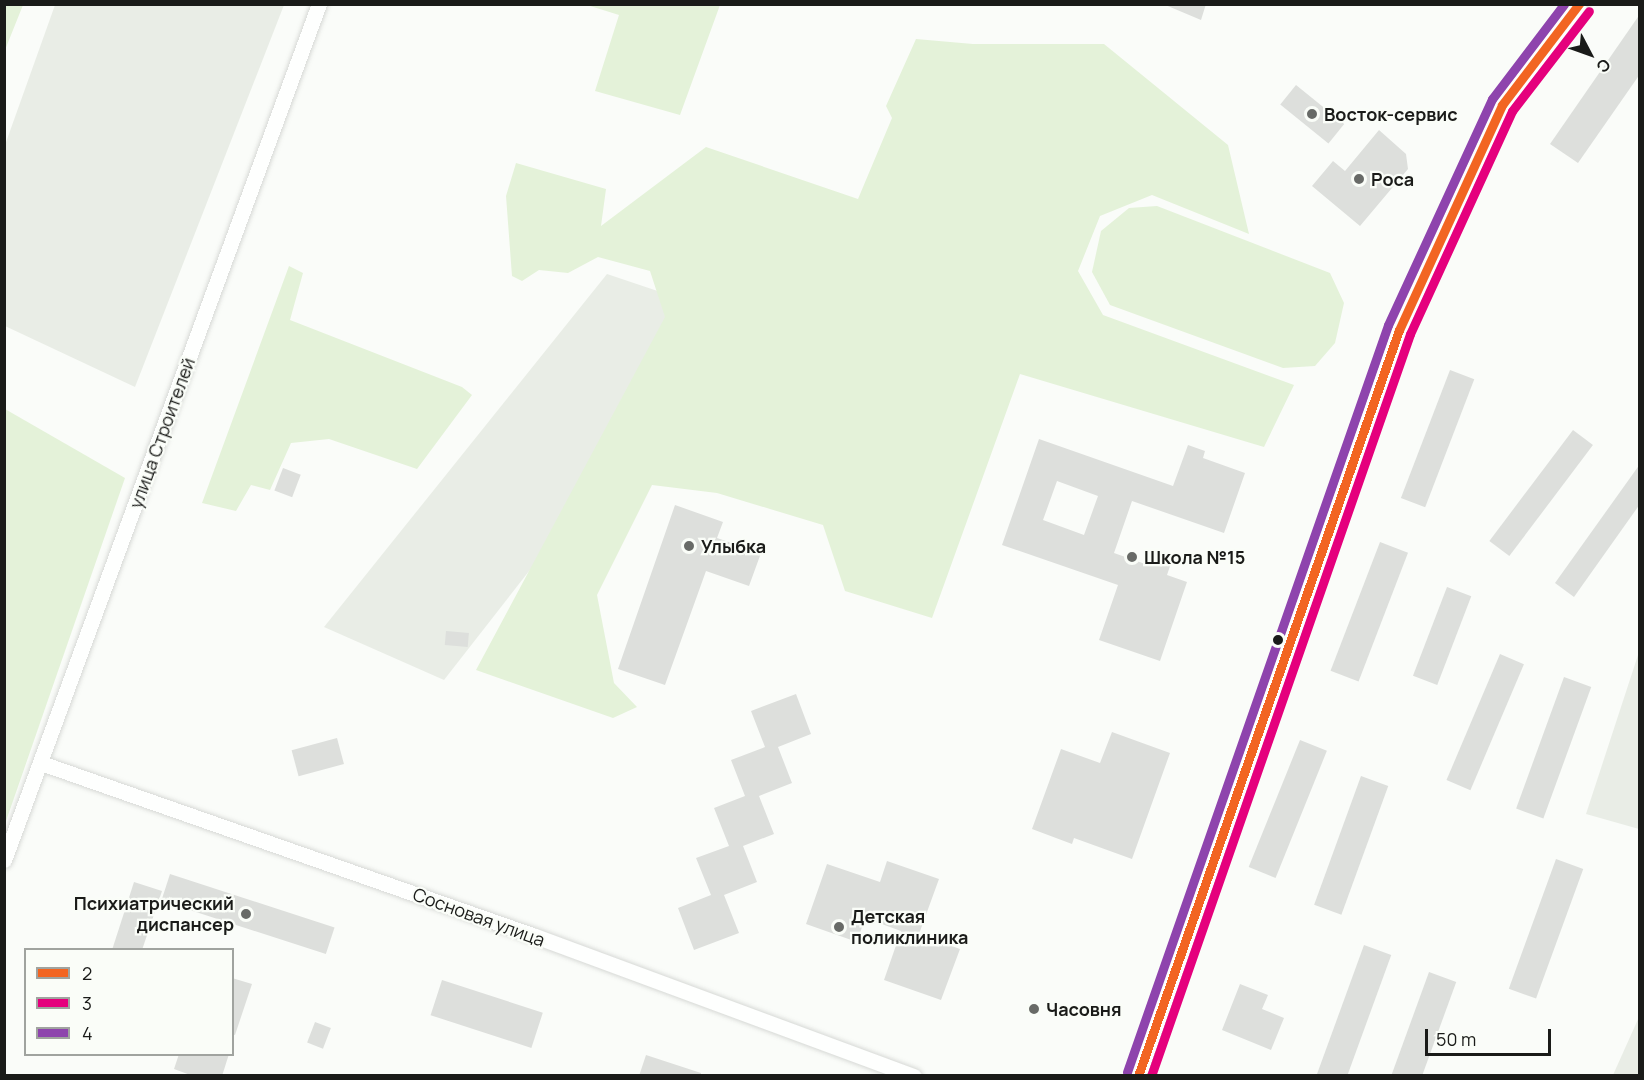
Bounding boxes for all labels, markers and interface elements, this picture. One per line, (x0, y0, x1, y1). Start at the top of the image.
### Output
north arrow (1560, 24, 1620, 84)
text: С (1591, 54, 1616, 77)
place label: Восток-сервис (1324, 103, 1458, 125)
marker: Восток-сервис (1305, 107, 1319, 121)
place label: Роса (1371, 168, 1414, 190)
marker: Роса (1352, 172, 1366, 186)
street label: улица Строителей (125, 355, 199, 511)
place label: Улыбка (701, 535, 766, 557)
marker: Улыбка (682, 539, 696, 553)
place label: Школа №15 (1144, 546, 1245, 568)
marker: Школа №15 (1125, 550, 1139, 564)
unlabelled marker (1272, 634, 1284, 646)
street label: Сосновая улица (410, 883, 548, 951)
place label: Психиатрический диспансер (74, 893, 234, 936)
place label: Детская поликлиника (851, 906, 968, 948)
marker: Психиатрический диспансер (239, 907, 253, 921)
marker: Детская поликлиника (832, 920, 846, 934)
legend (24, 948, 234, 1056)
text: 2 (82, 961, 92, 985)
text: 3 (82, 991, 92, 1015)
place label: Часовня (1046, 998, 1122, 1020)
marker: Часовня (1027, 1002, 1041, 1016)
scale bar (1428, 1017, 1554, 1055)
text: 4 (82, 1021, 93, 1045)
text: 50 m (1436, 1027, 1476, 1051)

